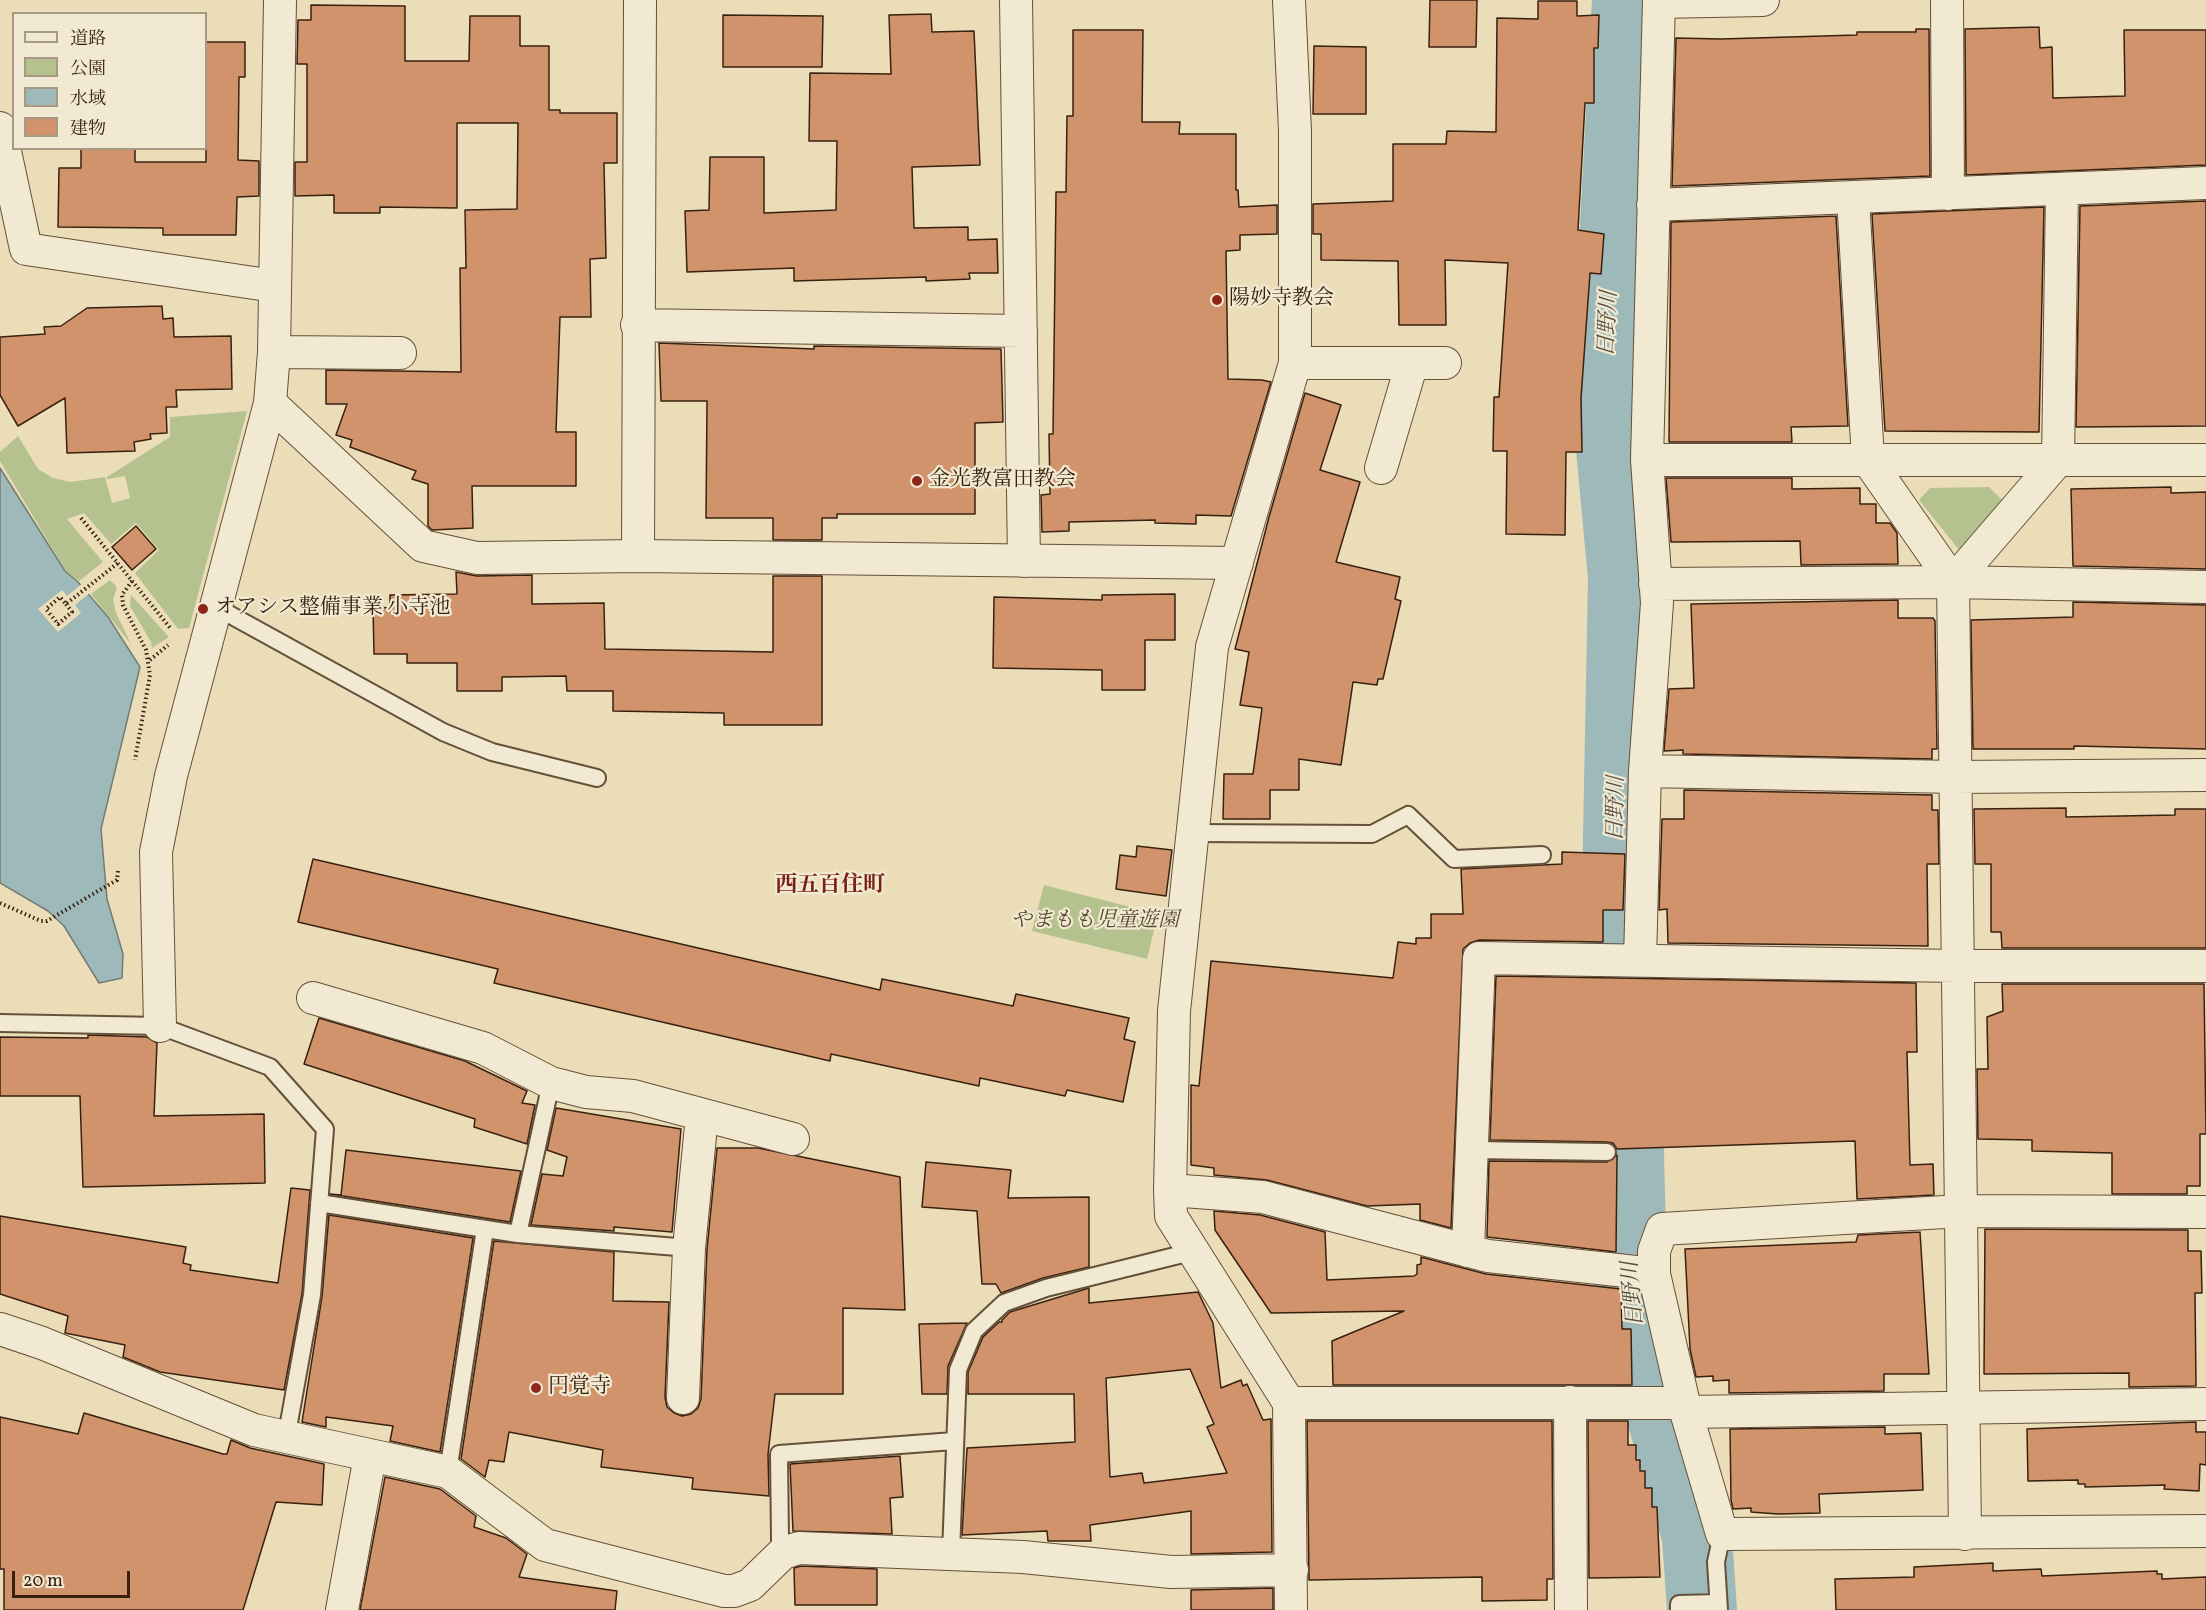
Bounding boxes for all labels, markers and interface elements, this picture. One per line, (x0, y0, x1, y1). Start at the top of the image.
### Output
legend (12, 12, 207, 150)
text: 道路 (70, 27, 106, 52)
text: 公園 (70, 57, 106, 82)
text: 水域 (70, 87, 106, 112)
text: 建物 (70, 117, 106, 142)
place label: 陽妙寺教会 (1229, 287, 1334, 313)
water label: 日野川 (1595, 290, 1625, 358)
marker: 陽妙寺教会 (1210, 293, 1224, 307)
place label: 金光教富田教会 (929, 468, 1076, 494)
marker: 金光教富田教会 (910, 474, 924, 488)
place label: オアシス整備事業 小寺池 (215, 596, 450, 622)
marker: オアシス整備事業 小寺池 (196, 602, 210, 616)
water label: 日野川 (1604, 776, 1632, 842)
district label: 西五百住町 (775, 874, 885, 900)
park label: やまもも児童遊園 (1011, 909, 1179, 935)
water label: 日野川 (1619, 1260, 1651, 1328)
place label: 円覚寺 (548, 1375, 611, 1401)
marker: 円覚寺 (529, 1381, 543, 1395)
scale bar (15, 1559, 134, 1597)
text: 20 m (23, 1569, 63, 1594)

